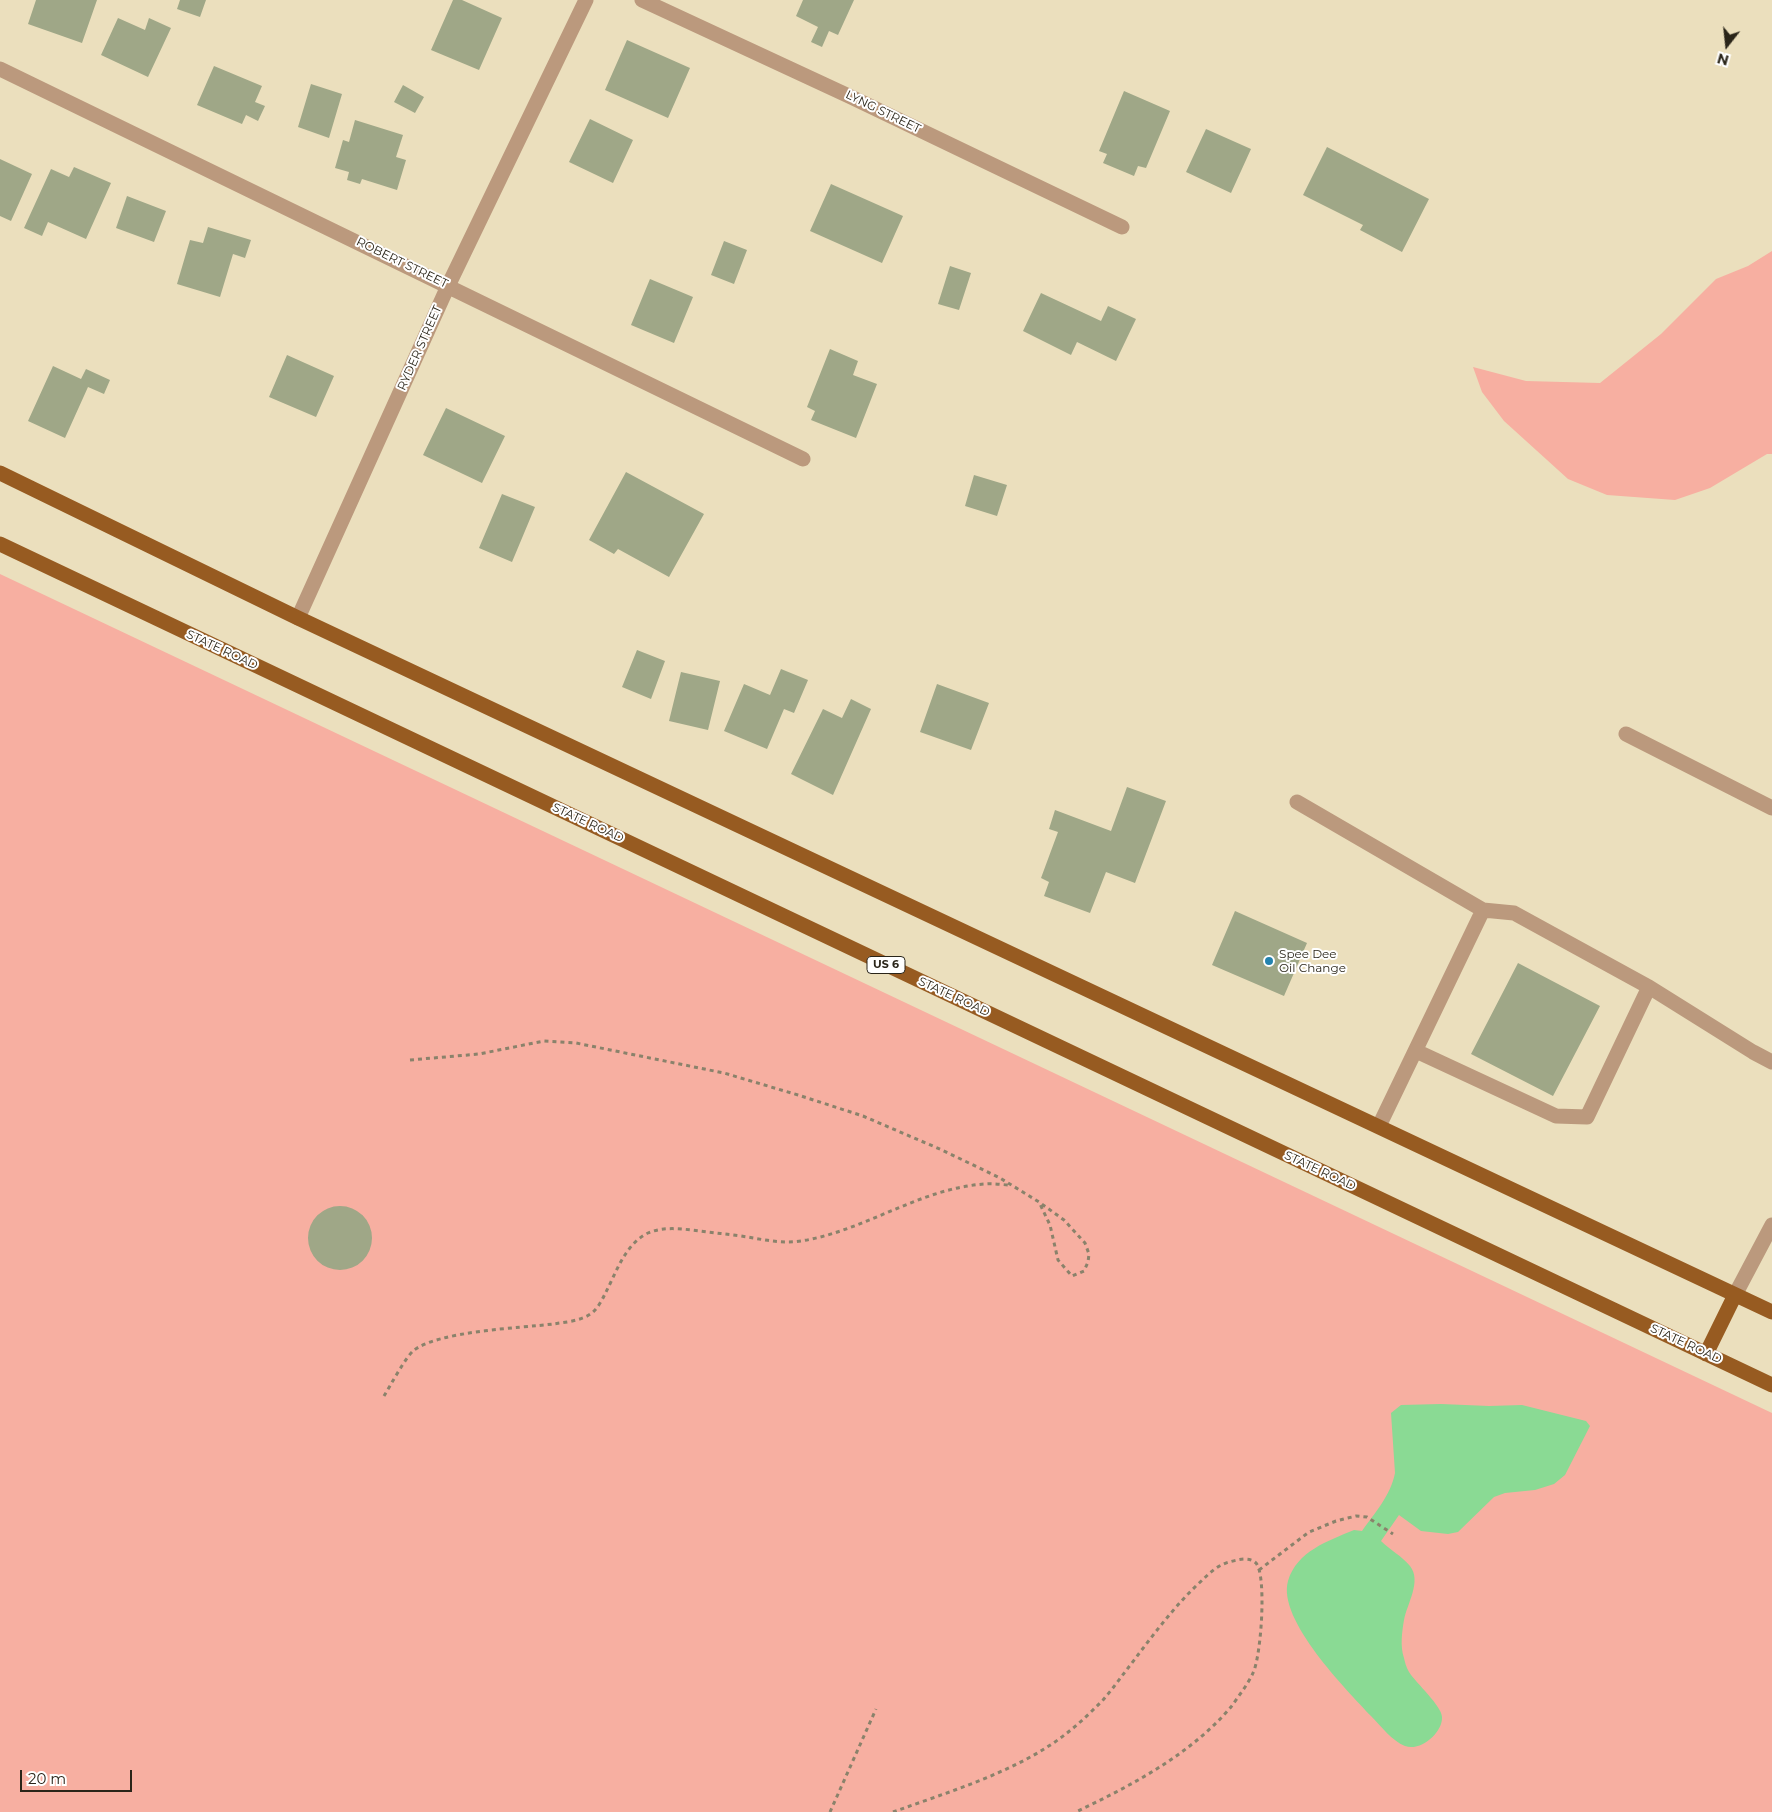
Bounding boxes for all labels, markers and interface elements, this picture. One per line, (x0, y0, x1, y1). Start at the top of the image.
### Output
north arrow (1702, 20, 1752, 70)
text: N (1715, 49, 1731, 70)
street label: LYNG STREET (843, 88, 923, 136)
street label: ROBERT STREET (354, 235, 450, 291)
street label: RYDER STREET (395, 303, 445, 393)
street label: STATE ROAD (184, 627, 260, 673)
street label: STATE ROAD (550, 800, 626, 846)
place label: Spee Dee Oil Change (1279, 947, 1346, 975)
marker: Spee Dee Oil Change (1263, 955, 1275, 967)
road number: US 6 (867, 956, 905, 974)
street label: STATE ROAD (916, 974, 992, 1020)
street label: STATE ROAD (1282, 1148, 1358, 1194)
street label: STATE ROAD (1648, 1321, 1724, 1367)
scale bar (22, 1760, 135, 1792)
text: 20 m (28, 1769, 66, 1788)

